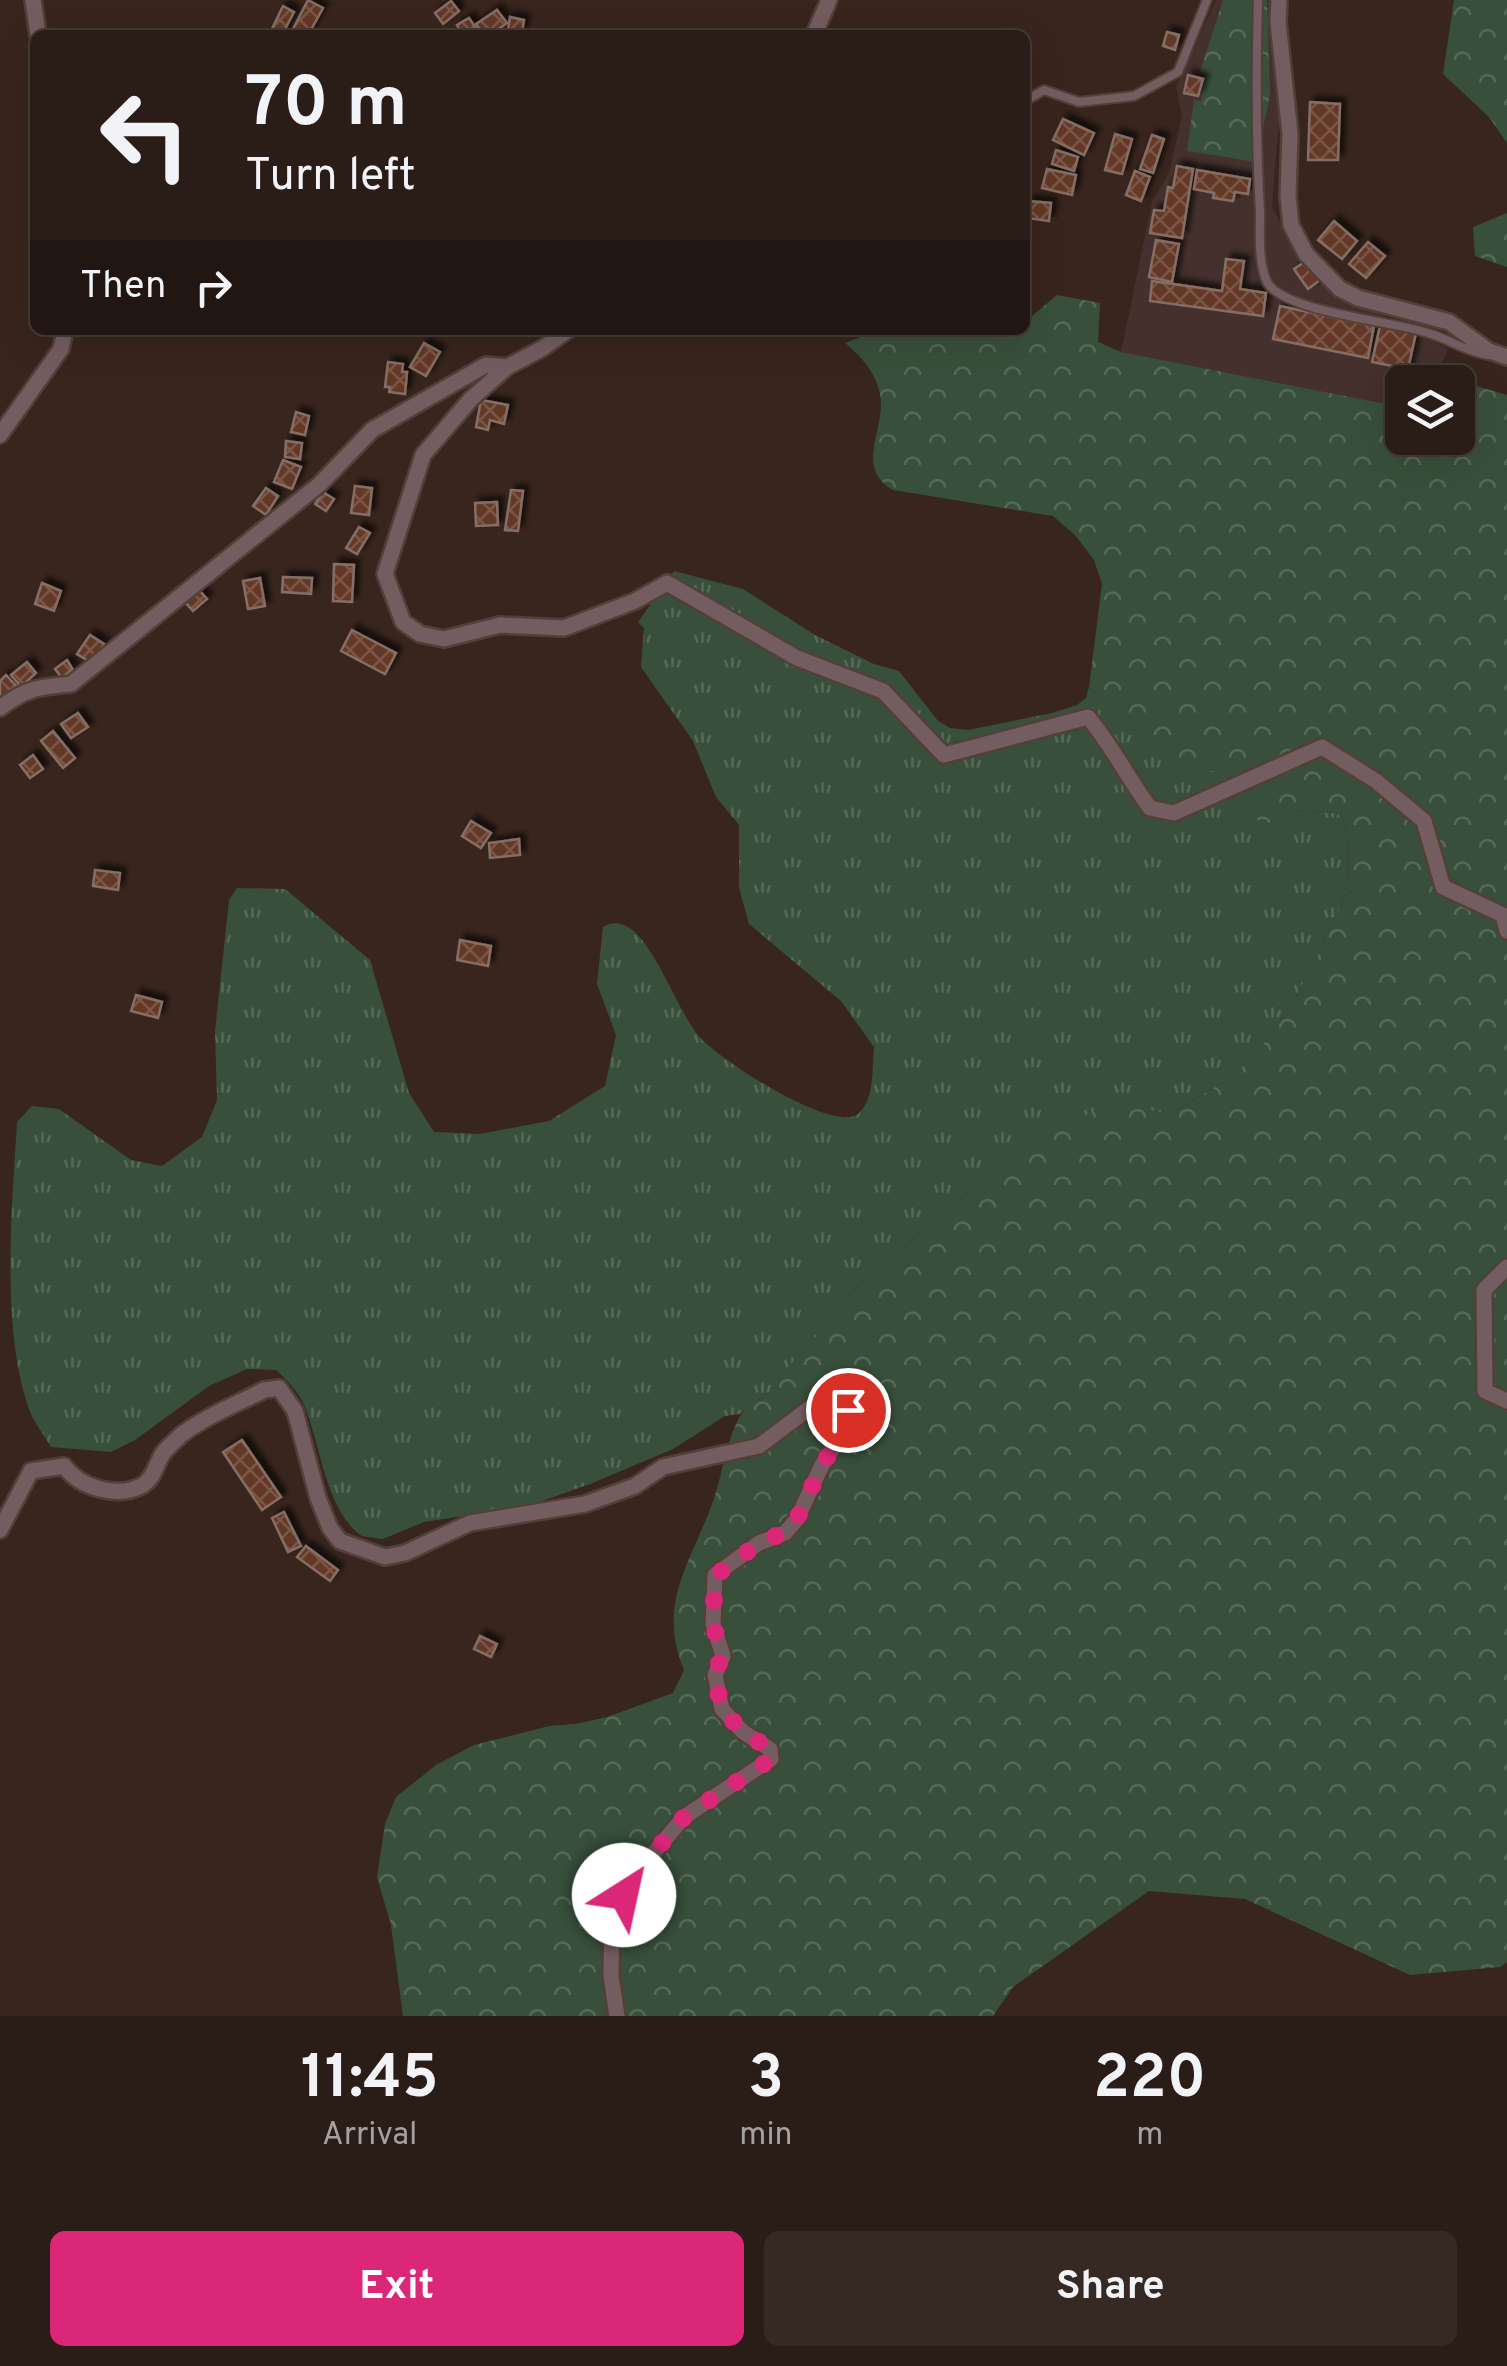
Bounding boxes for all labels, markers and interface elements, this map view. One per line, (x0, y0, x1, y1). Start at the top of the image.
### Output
text: 70 m (245, 62, 408, 151)
icon: left (80, 70, 210, 200)
text: Turn left (245, 149, 416, 206)
icon: right (186, 260, 241, 315)
text: Then (80, 263, 166, 312)
map controls (1385, 365, 1475, 455)
button: layers (1385, 365, 1475, 455)
pin (806, 1368, 891, 1453)
icon: arrive (821, 1383, 876, 1438)
position arrow (572, 1843, 676, 1947)
text: 11:45 (301, 2043, 439, 2119)
text: 3 (748, 2043, 784, 2119)
text: 220 (1093, 2043, 1206, 2119)
text: Arrival (322, 2116, 417, 2156)
text: min (739, 2116, 793, 2156)
text: m (1136, 2116, 1163, 2156)
button: Exit (50, 2231, 744, 2346)
button: Share (764, 2231, 1457, 2346)

